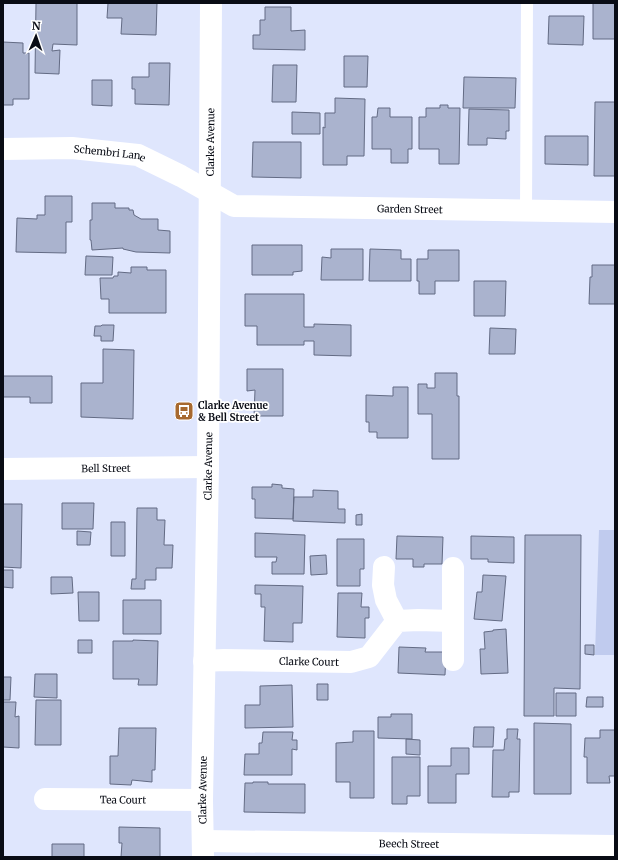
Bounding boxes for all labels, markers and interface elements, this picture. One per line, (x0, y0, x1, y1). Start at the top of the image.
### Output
north arrow (16, 16, 56, 56)
text: N (32, 19, 41, 33)
street label: Clarke Avenue (203, 108, 217, 176)
street label: Schembri Lane (73, 142, 148, 164)
street label: Garden Street (377, 202, 443, 216)
place label: Clarke Avenue & Bell Street (198, 399, 269, 424)
bus stop icon: Clarke Avenue & Bell Street (173, 400, 195, 422)
street label: Clarke Avenue (201, 432, 215, 500)
street label: Bell Street (81, 461, 131, 475)
street label: Clarke Court (279, 654, 339, 668)
street label: Clarke Avenue (195, 756, 209, 824)
street label: Tea Court (100, 793, 146, 806)
street label: Beech Street (379, 837, 439, 850)

